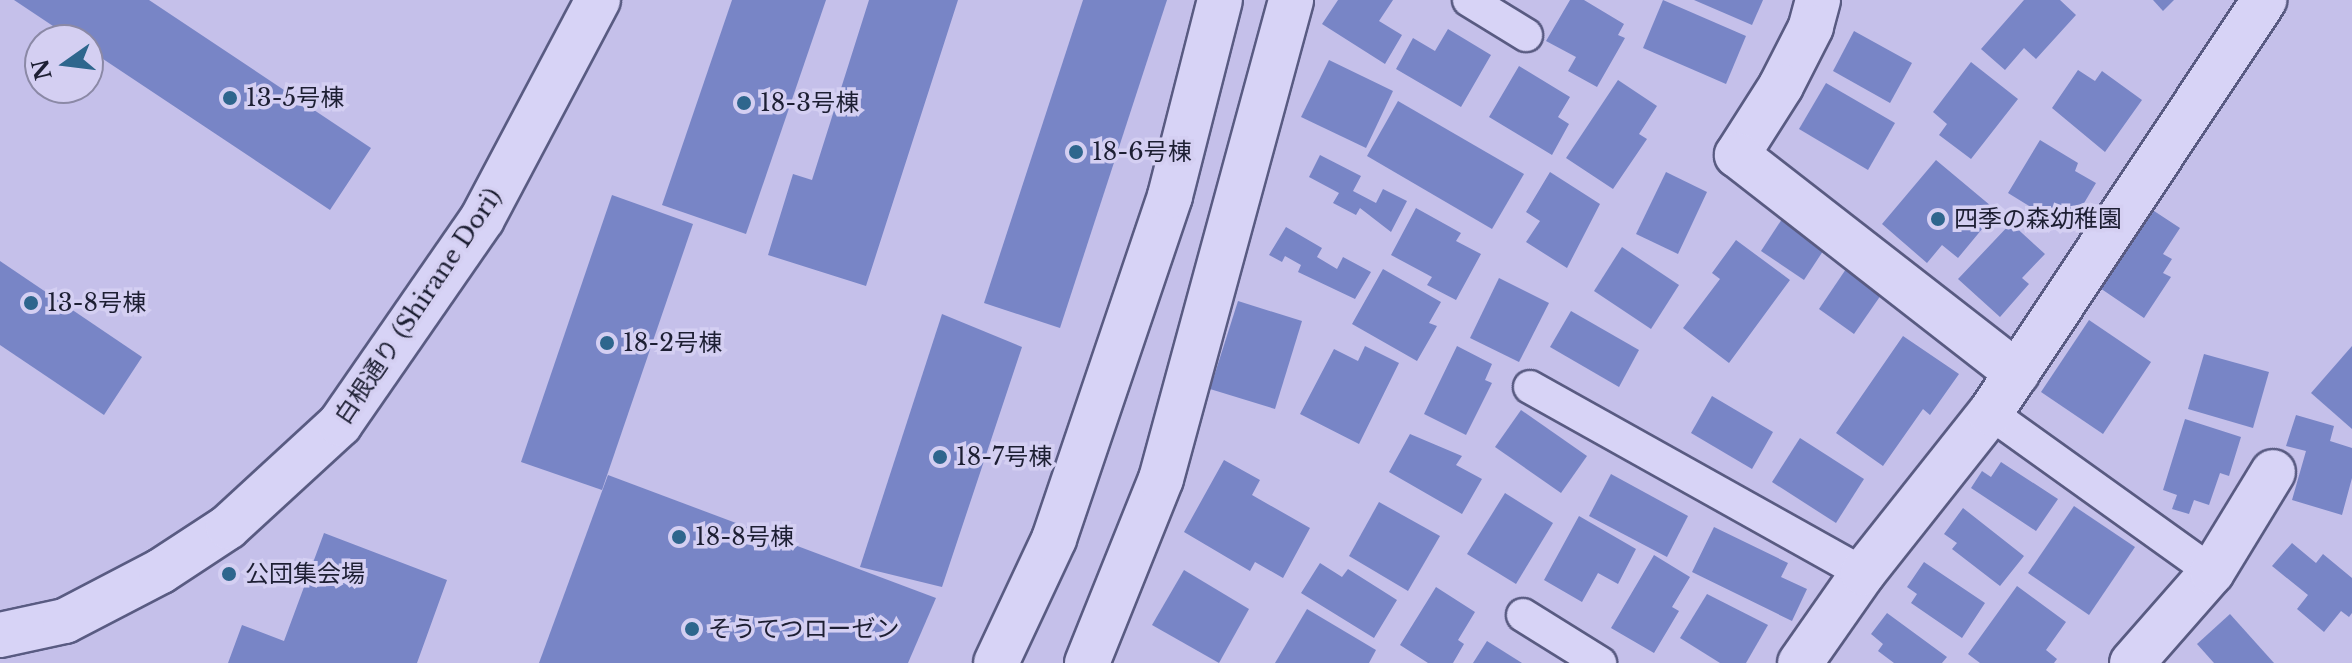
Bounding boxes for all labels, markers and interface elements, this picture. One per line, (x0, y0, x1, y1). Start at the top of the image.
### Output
north arrow (24, 24, 104, 104)
text: N (27, 56, 58, 83)
place label: 13-5号棟 (246, 84, 344, 112)
marker: 13-5号棟 (221, 89, 239, 107)
place label: 18-3号棟 (760, 89, 859, 117)
marker: 18-3号棟 (735, 94, 753, 112)
place label: 18-6号棟 (1092, 138, 1192, 166)
marker: 18-6号棟 (1067, 143, 1085, 161)
street label: 白根通り (Shirane Dori) (329, 183, 507, 429)
place label: 四季の森幼稚園 (1954, 205, 2122, 233)
marker: 四季の森幼稚園 (1929, 210, 1947, 228)
place label: 13-8号棟 (47, 289, 146, 317)
marker: 13-8号棟 (22, 294, 40, 312)
place label: 18-2号棟 (623, 329, 722, 357)
marker: 18-2号棟 (598, 334, 616, 352)
place label: 18-7号棟 (956, 443, 1052, 471)
marker: 18-7号棟 (931, 448, 949, 466)
place label: 18-8号棟 (695, 523, 794, 551)
marker: 18-8号棟 (670, 528, 688, 546)
place label: 公団集会場 (245, 560, 365, 588)
marker: 公団集会場 (220, 565, 238, 583)
place label: そうてつローゼン (708, 615, 900, 643)
marker: そうてつローゼン (683, 620, 701, 638)

